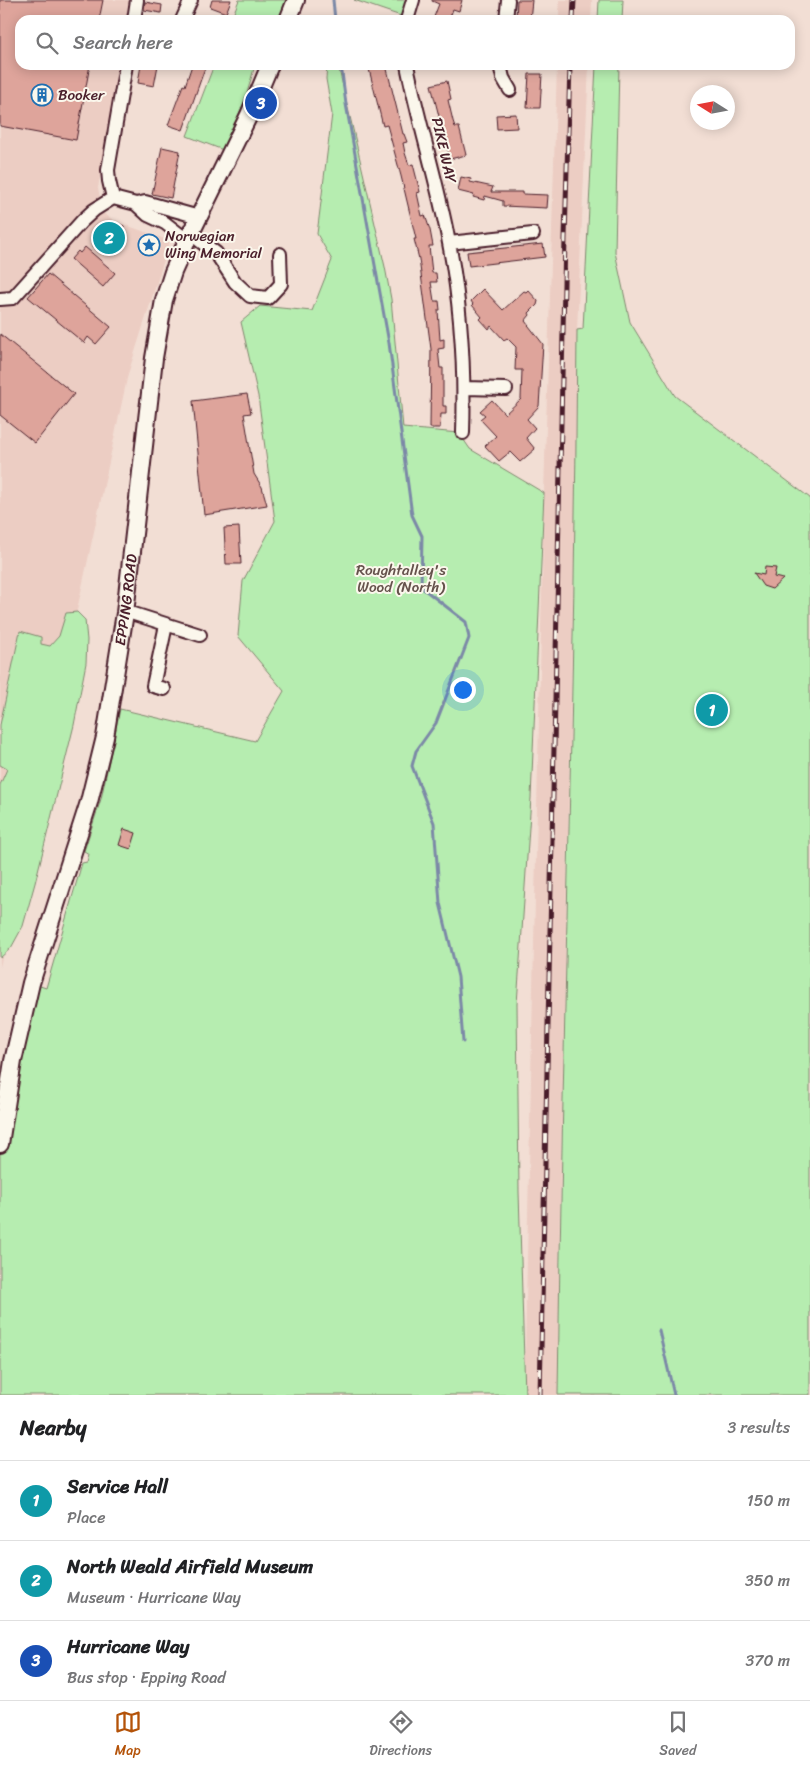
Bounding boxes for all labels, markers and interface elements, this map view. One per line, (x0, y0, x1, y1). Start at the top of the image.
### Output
search box (15, 15, 795, 70)
text: Search here (73, 26, 173, 59)
icon: search (33, 29, 61, 57)
place label: Booker (58, 82, 105, 108)
building icon: Booker (30, 83, 54, 107)
pin: 3 (245, 84, 277, 122)
north arrow (690, 85, 735, 130)
street label: PIKE WAY (424, 115, 465, 187)
pin: 2 (93, 219, 125, 257)
place label: Norwegian Wing Memorial (165, 223, 263, 266)
place icon: Norwegian Wing Memorial (137, 233, 161, 257)
street label: EPPING ROAD (107, 552, 145, 648)
park label: Roughtalley's Wood (North) (356, 557, 446, 600)
your location (450, 677, 476, 703)
pin: 1 (696, 691, 728, 729)
text: Nearby (20, 1409, 86, 1447)
text: 3 results (727, 1413, 790, 1442)
text: Service Hall (67, 1470, 168, 1503)
text: 1 (33, 1486, 39, 1515)
text: 150 m (747, 1486, 790, 1515)
text: Place (67, 1503, 106, 1532)
text: North Weald Airfield Museum (67, 1550, 313, 1583)
text: 2 (31, 1566, 41, 1595)
text: 350 m (745, 1566, 790, 1595)
text: Museum · Hurricane Way (67, 1583, 241, 1612)
text: Hurricane Way (67, 1630, 189, 1663)
text: 3 (32, 1646, 40, 1675)
text: 370 m (746, 1646, 790, 1675)
text: Bus stop · Epping Road (67, 1663, 226, 1692)
tab: Map (114, 1708, 142, 1763)
tab: Directions (369, 1708, 432, 1763)
tab: Saved (659, 1708, 696, 1763)

